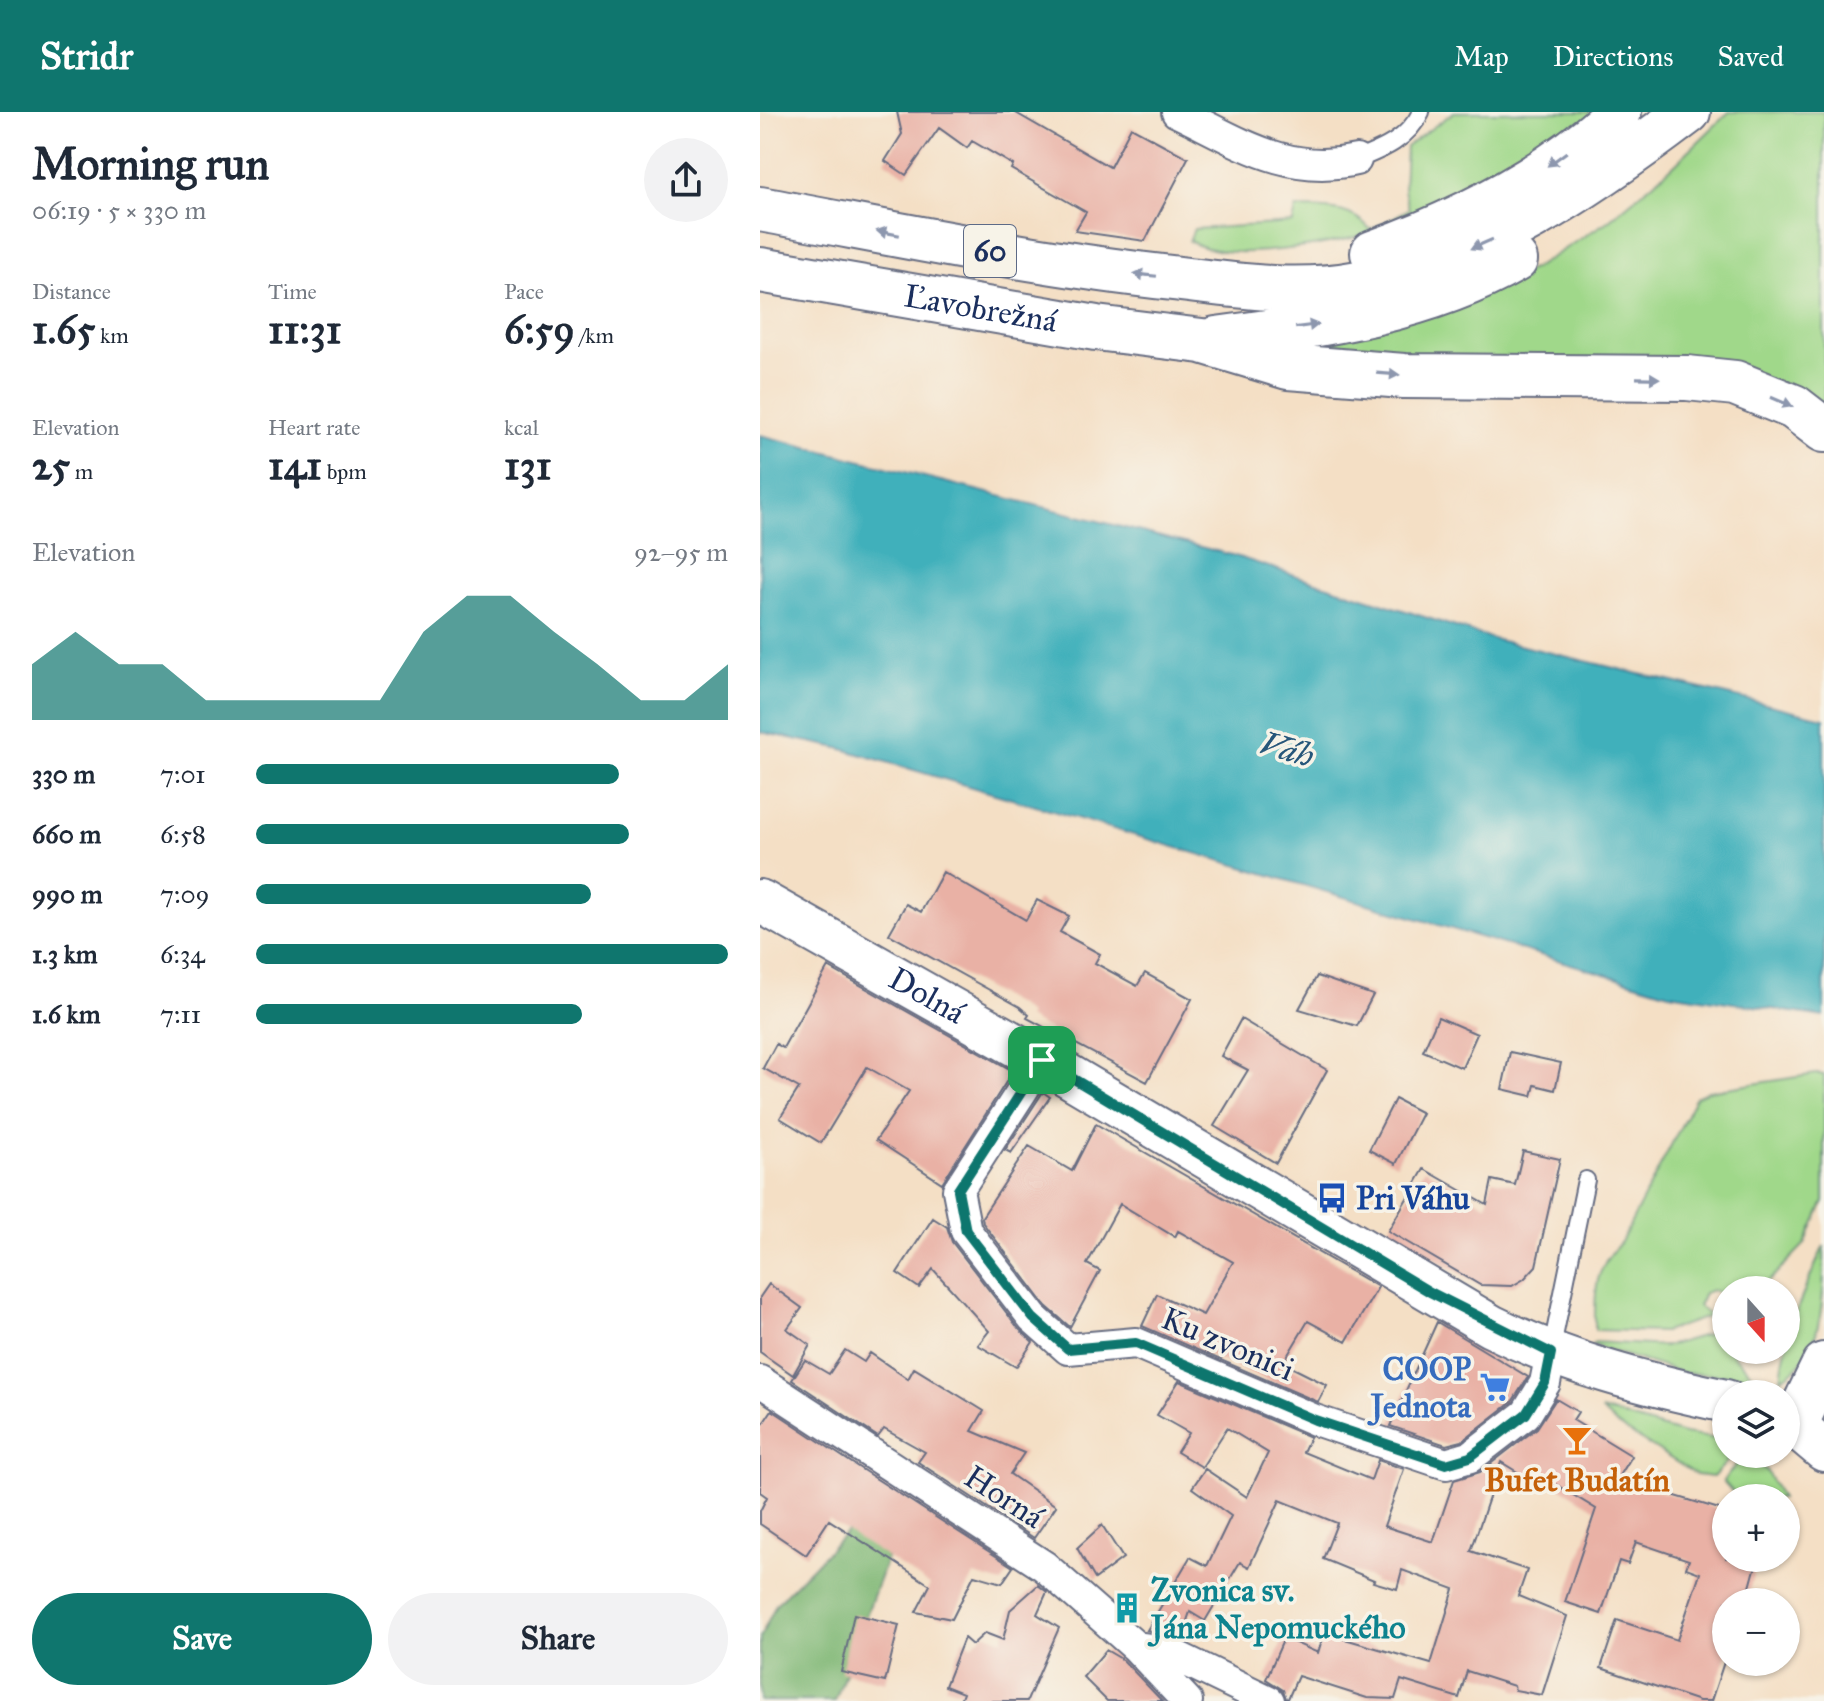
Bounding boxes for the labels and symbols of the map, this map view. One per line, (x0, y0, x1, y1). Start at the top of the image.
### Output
one-way arrow (1547, 151, 1568, 166)
road number: 60 (964, 225, 1016, 277)
one-way arrow (875, 226, 900, 238)
one-way arrow (1470, 237, 1493, 251)
one-way arrow (1132, 268, 1157, 281)
street label: Ľavobrežná (901, 276, 1061, 341)
one-way arrow (1295, 319, 1320, 332)
one-way arrow (1376, 368, 1401, 381)
one-way arrow (1636, 372, 1661, 384)
one-way arrow (1770, 396, 1794, 409)
water label: Váh (1255, 722, 1319, 776)
street label: Dolná (882, 958, 973, 1032)
pin (1008, 1026, 1076, 1094)
place label: Pri Váhu (1356, 1179, 1470, 1218)
bus stop icon: Pri Váhu (1315, 1181, 1349, 1215)
north arrow (1712, 1276, 1800, 1364)
street label: Ku zvonici (1156, 1299, 1301, 1390)
place label: COOP Jednota (1367, 1350, 1472, 1426)
supermarket icon: COOP Jednota (1478, 1370, 1512, 1404)
bar icon: Bufet Budatín (1560, 1423, 1594, 1457)
street label: Horná (957, 1457, 1051, 1537)
place label: Bufet Budatín (1484, 1461, 1670, 1500)
place label: Zvonica sv. Jána Nepomuckého (1147, 1571, 1406, 1647)
building icon: Zvonica sv. Jána Nepomuckého (1110, 1591, 1144, 1625)

